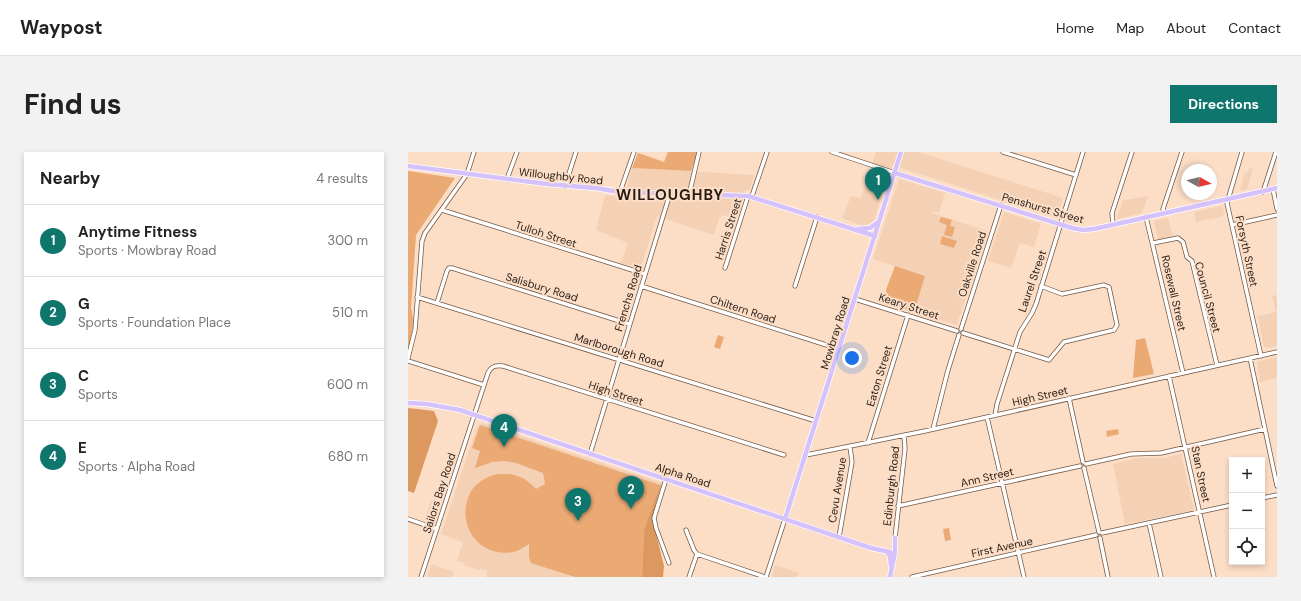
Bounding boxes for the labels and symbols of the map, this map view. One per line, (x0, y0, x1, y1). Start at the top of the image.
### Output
north arrow (1181, 164, 1217, 200)
street label: Willoughby Road (518, 165, 604, 187)
pin: 1 (865, 167, 891, 200)
district label: WILLOUGHBY (616, 185, 724, 205)
street label: Penshurst Street (1000, 190, 1086, 226)
street label: Harris Street (711, 196, 745, 262)
street label: Forsyth Street (1233, 214, 1261, 288)
street label: Tulloh Street (514, 217, 578, 251)
street label: Oakville Road (955, 229, 989, 299)
street label: Laurel Street (1015, 248, 1049, 314)
street label: Rosewall Street (1158, 254, 1190, 332)
street label: Council Street (1192, 260, 1224, 334)
street label: Frenchs Road (611, 263, 645, 333)
street label: Salisbury Road (504, 269, 580, 305)
street label: Keary Street (877, 290, 941, 322)
street label: Chiltern Road (708, 292, 778, 326)
street label: Mowbray Road (817, 295, 853, 371)
street label: Marlborough Road (573, 330, 666, 370)
street label: Eaton Street (863, 344, 895, 408)
your location (842, 348, 862, 368)
street label: High Street (587, 378, 645, 408)
street label: High Street (1011, 383, 1069, 409)
pin: 4 (491, 414, 517, 447)
street label: Edinburgh Road (880, 445, 902, 527)
street label: Stan Street (1188, 445, 1214, 503)
street label: Sailors Bay Road (419, 451, 459, 535)
street label: Cevu Avenue (825, 456, 849, 524)
street label: Alpha Road (653, 459, 713, 491)
street label: Ann Street (959, 464, 1015, 490)
pin: 2 (618, 476, 644, 509)
pin: 3 (565, 488, 591, 521)
street label: First Avenue (970, 534, 1034, 560)

